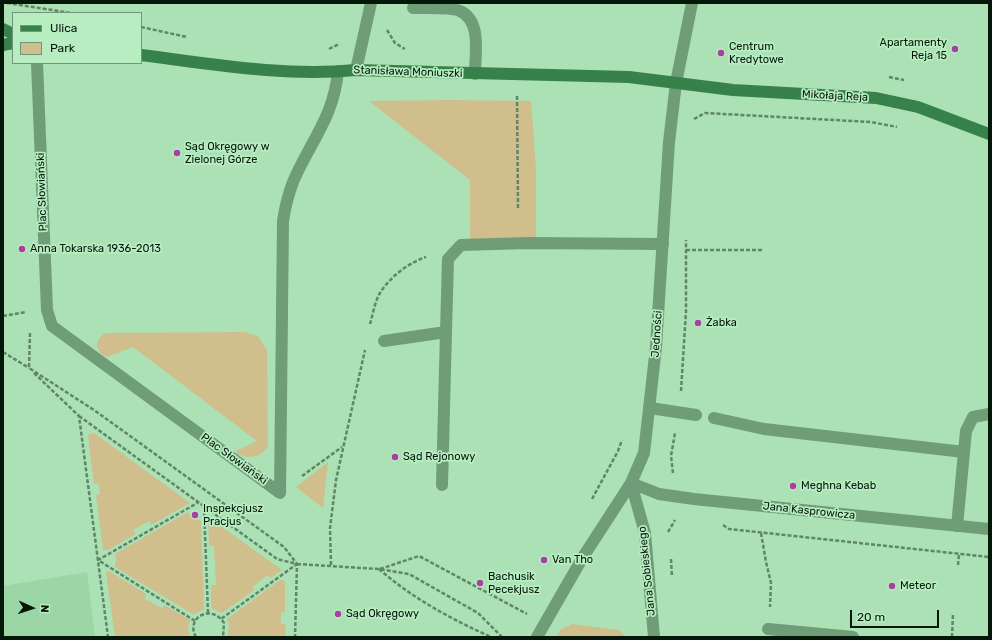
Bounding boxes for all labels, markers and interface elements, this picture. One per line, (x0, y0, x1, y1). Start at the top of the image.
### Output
legend (12, 12, 142, 64)
text: Ulica (50, 21, 77, 35)
place label: Apartamenty Reja 15 (880, 36, 947, 62)
place label: Centrum Kredytowe (729, 40, 784, 66)
text: Park (50, 41, 75, 55)
marker: Apartamenty Reja 15 (950, 44, 960, 54)
marker: Centrum Kredytowe (716, 48, 726, 58)
street label: Stanisława Moniuszki (353, 63, 463, 81)
street label: Mikołaja Reja (802, 88, 868, 104)
place label: Sąd Okręgowy w Zielonej Górze (185, 140, 270, 166)
marker: Sąd Okręgowy w Zielonej Górze (172, 148, 182, 158)
street label: Plac Słowiański (34, 152, 50, 232)
place label: Anna Tokarska 1936-2013 (30, 242, 161, 256)
marker: Anna Tokarska 1936-2013 (17, 244, 27, 254)
street label: Jedności (649, 310, 665, 358)
place label: Żabka (706, 316, 737, 330)
marker: Żabka (693, 318, 703, 328)
street label: Plac Słowiański (198, 431, 270, 487)
place label: Sąd Rejonowy (403, 450, 475, 464)
marker: Sąd Rejonowy (390, 452, 400, 462)
place label: Meghna Kebab (801, 479, 876, 493)
marker: Meghna Kebab (788, 481, 798, 491)
street label: Jana Kasprowicza (762, 500, 856, 522)
place label: Inspekcjusz Pracjus (203, 502, 263, 528)
marker: Inspekcjusz Pracjus (190, 510, 200, 520)
street label: Jana Sobieskiego (636, 526, 658, 616)
place label: Van Tho (552, 553, 593, 567)
marker: Van Tho (539, 555, 549, 565)
place label: Bachusik Pecekjusz (488, 570, 540, 596)
marker: Bachusik Pecekjusz (475, 578, 485, 588)
place label: Meteor (900, 579, 936, 593)
marker: Meteor (887, 581, 897, 591)
north arrow (12, 588, 52, 628)
scale bar (852, 602, 941, 628)
text: N (38, 604, 51, 613)
place label: Sąd Okręgowy (346, 607, 419, 621)
marker: Sąd Okręgowy (333, 609, 343, 619)
text: 20 m (857, 610, 885, 624)

